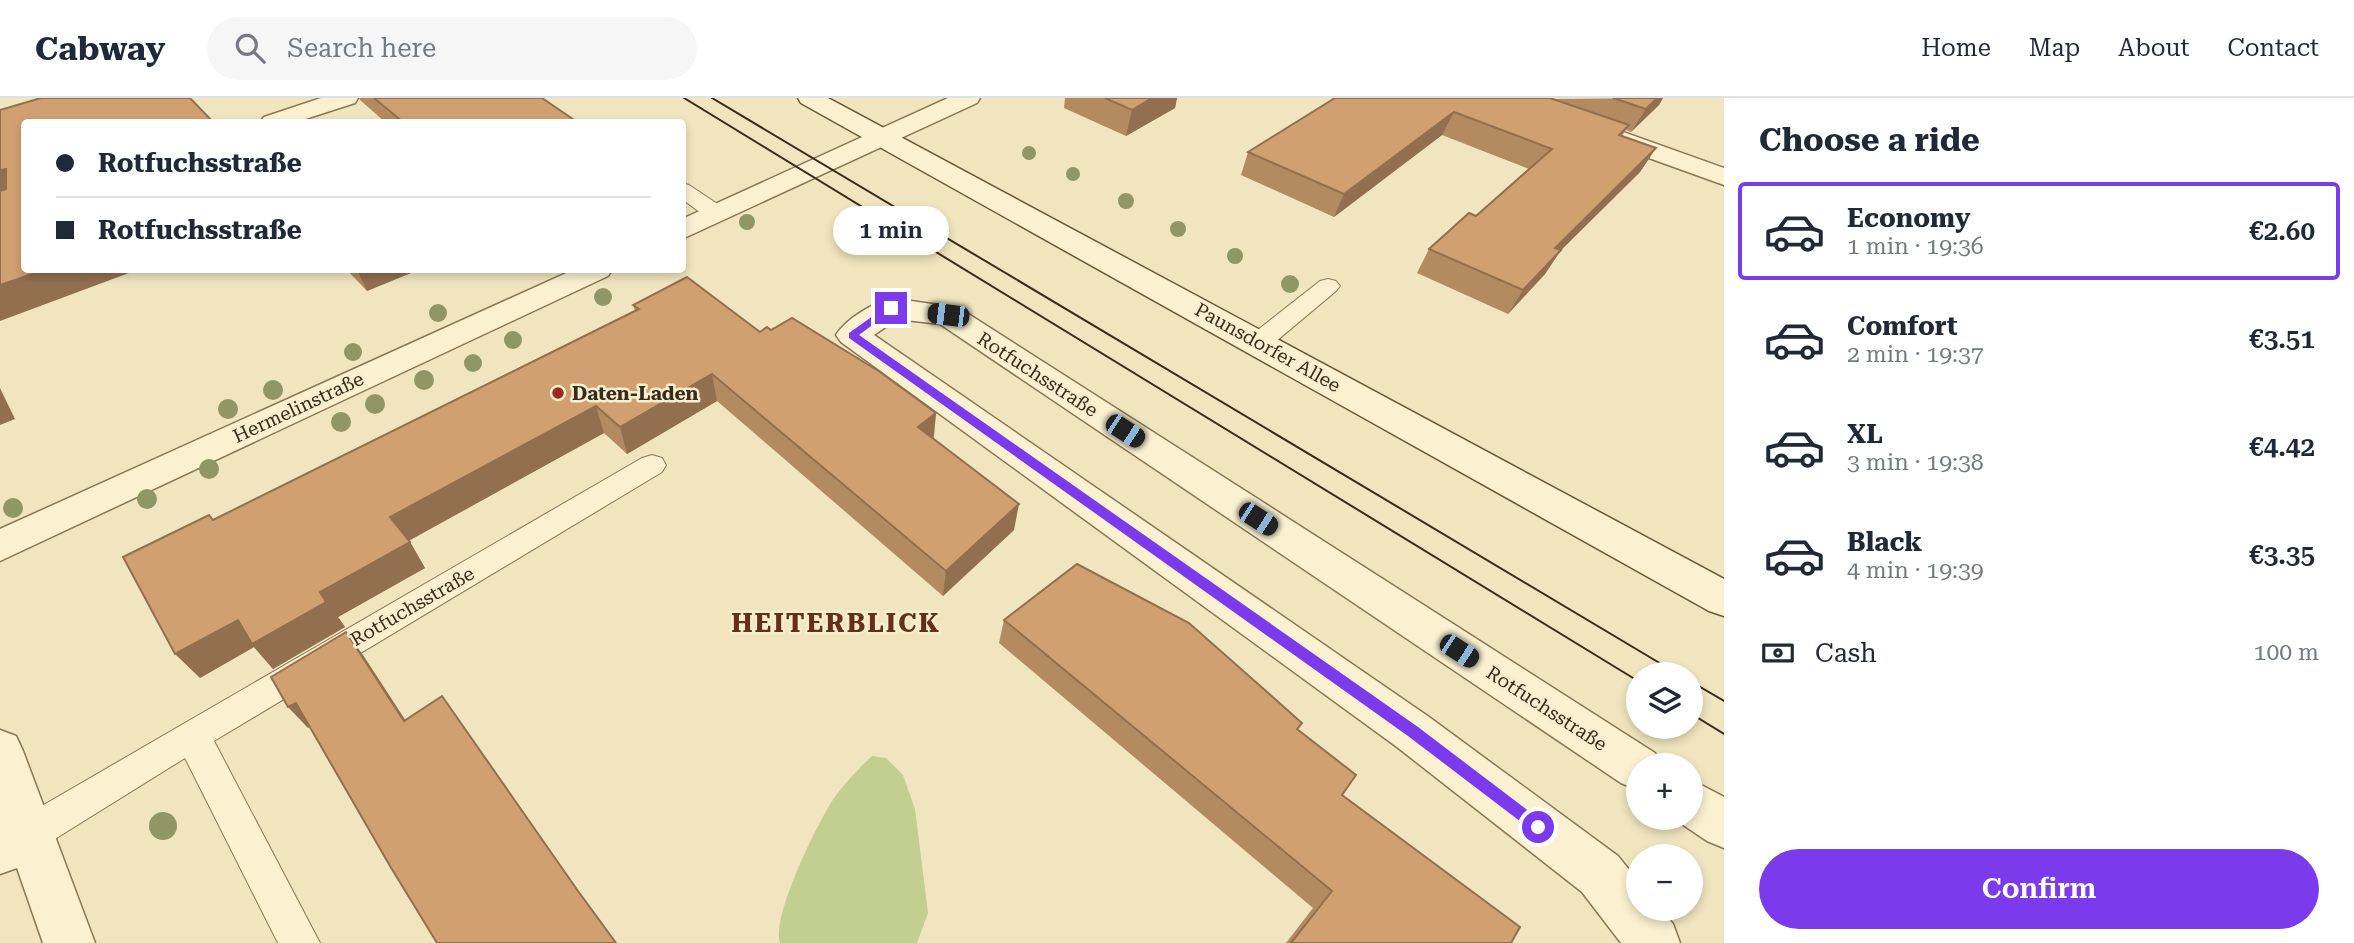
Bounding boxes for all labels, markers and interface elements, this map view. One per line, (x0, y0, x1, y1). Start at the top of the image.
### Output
search box (207, 17, 697, 80)
text: Cabway (35, 29, 165, 68)
icon: search (231, 29, 269, 67)
text: Search here (287, 33, 436, 63)
text: Home (1921, 34, 1991, 62)
text: Map (2029, 34, 2080, 62)
text: About (2118, 34, 2189, 62)
text: Contact (2227, 34, 2319, 62)
text: Choose a ride (1759, 121, 1980, 159)
text: Rotfuchsstraße (98, 148, 302, 178)
icon: car (1763, 200, 1826, 263)
text: Economy (1847, 203, 1970, 233)
callout: 1 min (833, 206, 949, 256)
text: Rotfuchsstraße (98, 215, 302, 245)
text: €2.60 (2249, 216, 2315, 246)
text: 1 min (859, 217, 923, 244)
text: 1 min · 19:36 (1847, 233, 1984, 260)
route end (875, 292, 907, 324)
street label: Paunsdorfer Allee (1191, 298, 1345, 397)
car (926, 302, 971, 328)
icon: car (1763, 308, 1826, 371)
text: Comfort (1847, 311, 1957, 341)
text: €3.51 (2249, 324, 2315, 354)
street label: Rotfuchsstraße (973, 327, 1102, 422)
text: 2 min · 19:37 (1847, 341, 1984, 368)
street label: Hermelinstraße (229, 367, 367, 448)
place label: Daten-Laden (572, 382, 699, 405)
marker: Daten-Laden (550, 385, 566, 401)
car (1102, 411, 1149, 451)
icon: car (1763, 416, 1826, 479)
text: XL (1847, 419, 1883, 449)
text: €4.42 (2249, 432, 2315, 462)
text: 3 min · 19:38 (1847, 449, 1984, 476)
car (1235, 499, 1282, 539)
icon: car (1763, 524, 1826, 587)
text: Black (1847, 527, 1922, 557)
text: €3.35 (2249, 540, 2315, 570)
text: 4 min · 19:39 (1847, 557, 1984, 584)
street label: Rotfuchsstraße (346, 562, 478, 651)
district label: HEITERBLICK (731, 608, 941, 638)
car (1436, 631, 1483, 671)
icon: cash (1759, 634, 1797, 672)
text: Cash (1815, 638, 1877, 668)
text: 100 m (2254, 639, 2319, 666)
street label: Rotfuchsstraße (1482, 661, 1611, 756)
map controls (1626, 662, 1703, 921)
button: layers (1626, 662, 1703, 739)
button: + (1626, 753, 1703, 830)
route start (1522, 811, 1554, 843)
button: − (1626, 844, 1703, 921)
button: Confirm (1759, 849, 2319, 929)

